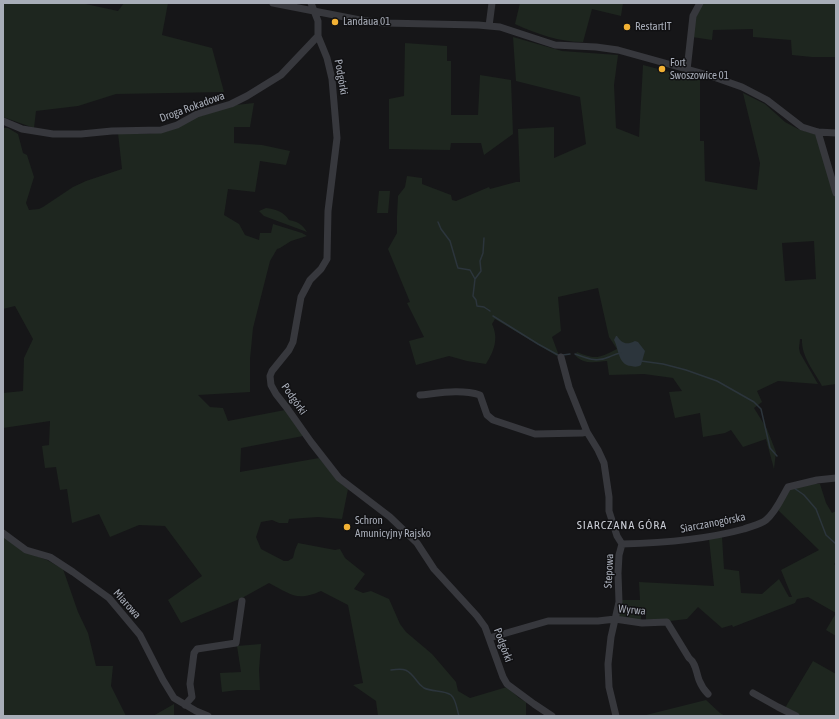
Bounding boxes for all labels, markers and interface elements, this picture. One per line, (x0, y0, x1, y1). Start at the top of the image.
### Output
place label: Landaua 01 (343, 15, 390, 29)
marker: Landaua 01 (330, 17, 340, 27)
place label: RestartIT (635, 20, 672, 34)
marker: RestartIT (622, 22, 632, 32)
place label: Fort Swoszowice 01 (670, 56, 729, 82)
street label: Podgórki (331, 58, 351, 96)
marker: Fort Swoszowice 01 (657, 64, 667, 74)
street label: Droga Rokadowa (158, 89, 226, 125)
street label: Podgórki (278, 381, 310, 417)
street label: Siarczanogórska (679, 510, 747, 536)
place label: Schron Amunicyjny Rajsko (355, 514, 431, 540)
district label: SIARCZANA GÓRA (577, 518, 667, 532)
marker: Schron Amunicyjny Rajsko (342, 522, 352, 532)
street label: Stepowa (602, 553, 616, 589)
street label: Miarowa (110, 587, 144, 621)
street label: Wyrwa (618, 602, 646, 618)
street label: Podgórki (491, 626, 515, 664)

